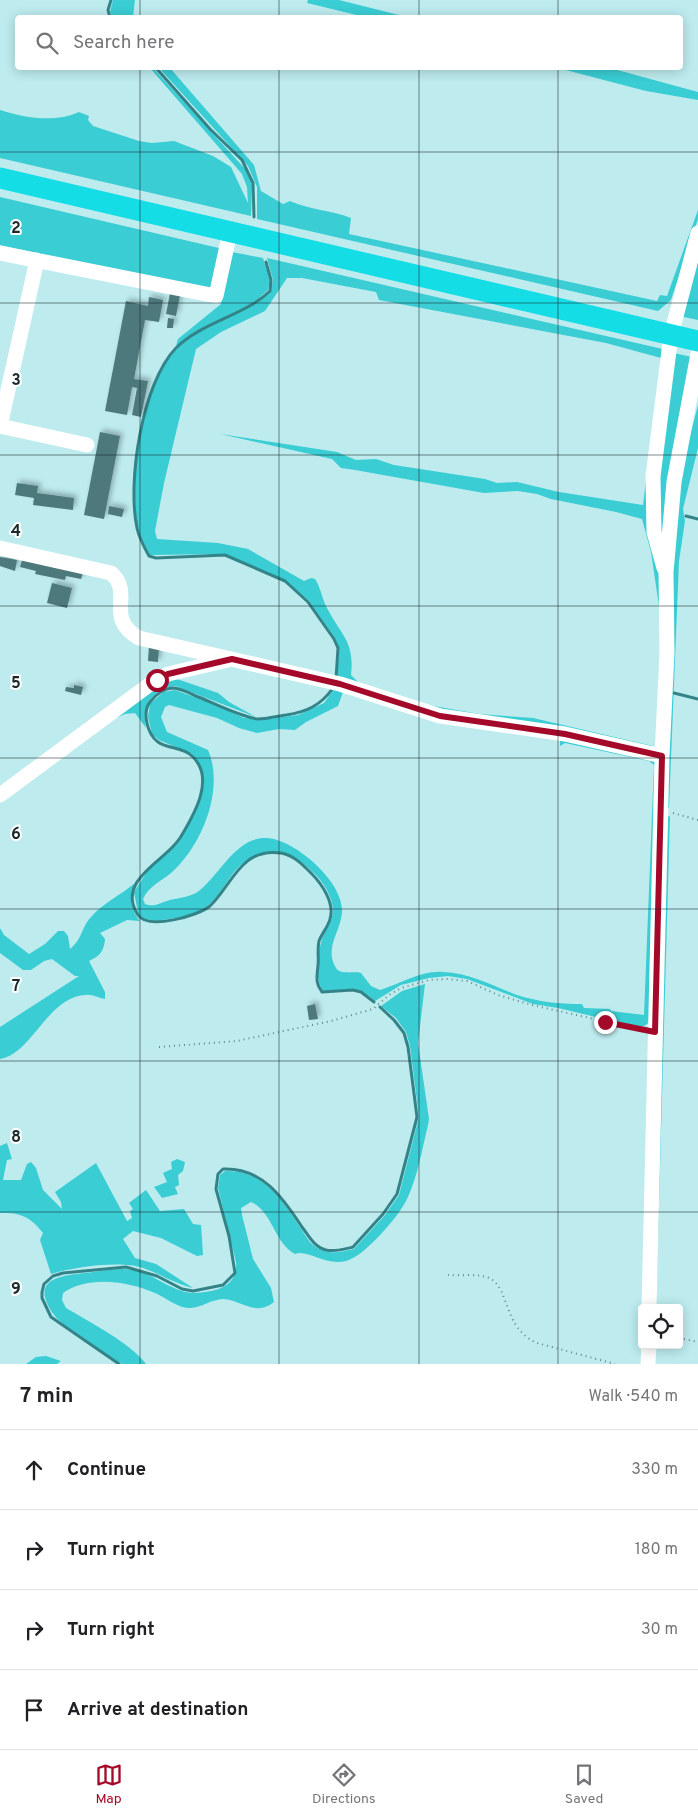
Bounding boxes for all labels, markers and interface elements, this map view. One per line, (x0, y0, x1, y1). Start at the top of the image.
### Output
search box (15, 15, 683, 70)
icon: search (33, 29, 61, 57)
text: Search here (73, 31, 175, 55)
text: 2 (11, 219, 21, 239)
text: 3 (11, 371, 21, 391)
text: 4 (11, 522, 21, 542)
route start (146, 669, 169, 692)
text: 5 (11, 674, 21, 694)
text: 6 (11, 825, 21, 845)
text: 7 (12, 977, 20, 997)
route end (594, 1011, 617, 1034)
text: 8 (11, 1128, 21, 1148)
text: 9 (11, 1280, 21, 1300)
map controls (638, 1304, 683, 1349)
button: locate (638, 1304, 683, 1349)
text: 7 min (20, 1383, 73, 1410)
text: Walk · 540 m (589, 1387, 678, 1407)
icon: ahead (20, 1456, 48, 1484)
text: Continue (67, 1458, 146, 1482)
text: 330 m (631, 1460, 678, 1480)
icon: right (20, 1536, 48, 1564)
text: Turn right (67, 1538, 155, 1562)
text: 180 m (635, 1540, 678, 1560)
icon: right (20, 1616, 48, 1644)
text: Turn right (67, 1618, 155, 1642)
text: 30 m (641, 1620, 678, 1640)
icon: arrive (20, 1696, 48, 1724)
text: Arrive at destination (67, 1698, 248, 1722)
tab: Map (95, 1761, 123, 1808)
tab: Directions (312, 1761, 376, 1808)
tab: Saved (565, 1761, 603, 1808)

